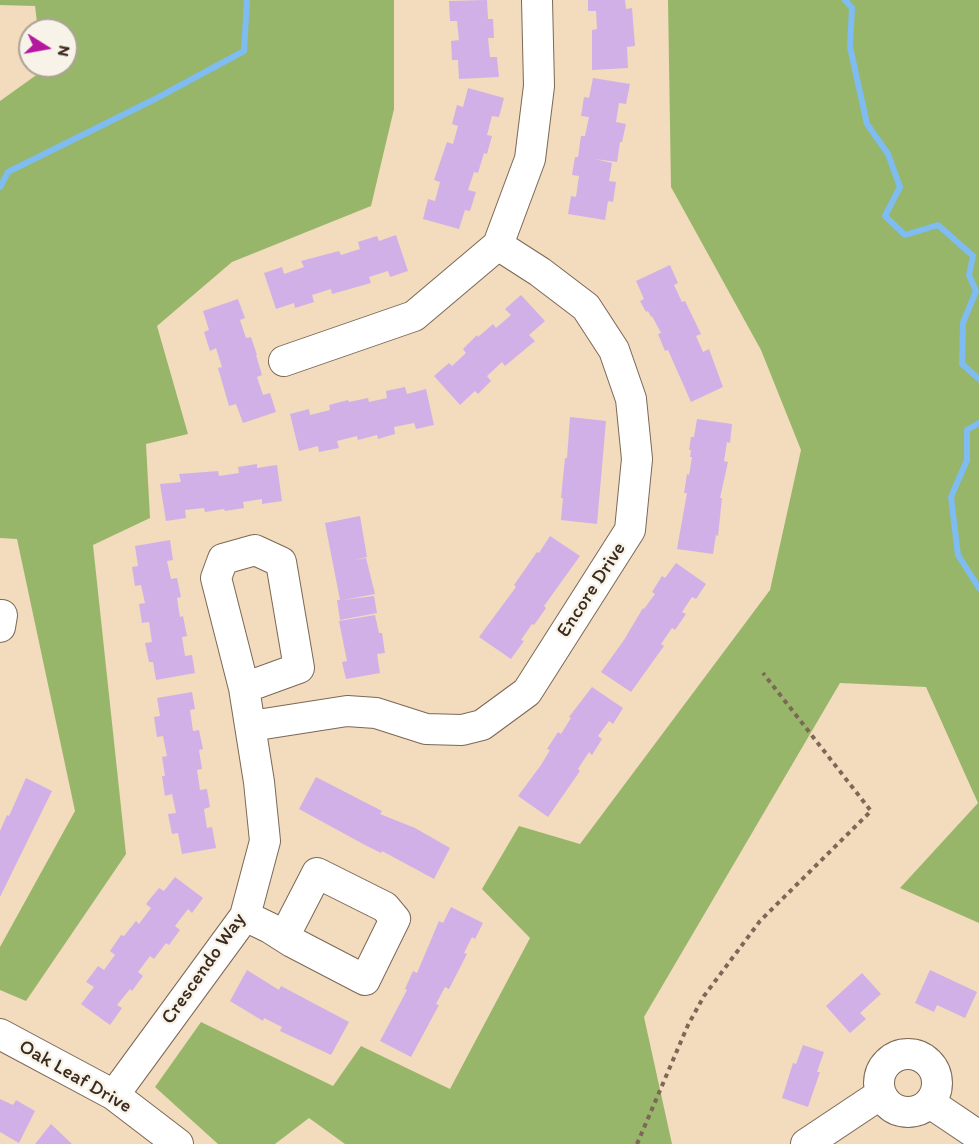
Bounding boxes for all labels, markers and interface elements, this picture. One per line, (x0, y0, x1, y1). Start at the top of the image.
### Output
north arrow (18, 18, 78, 78)
text: N (54, 44, 75, 58)
street label: Encore Drive (552, 538, 632, 642)
street label: Crescendo Way (157, 909, 251, 1029)
street label: Oak Leaf Drive (14, 1035, 136, 1119)

